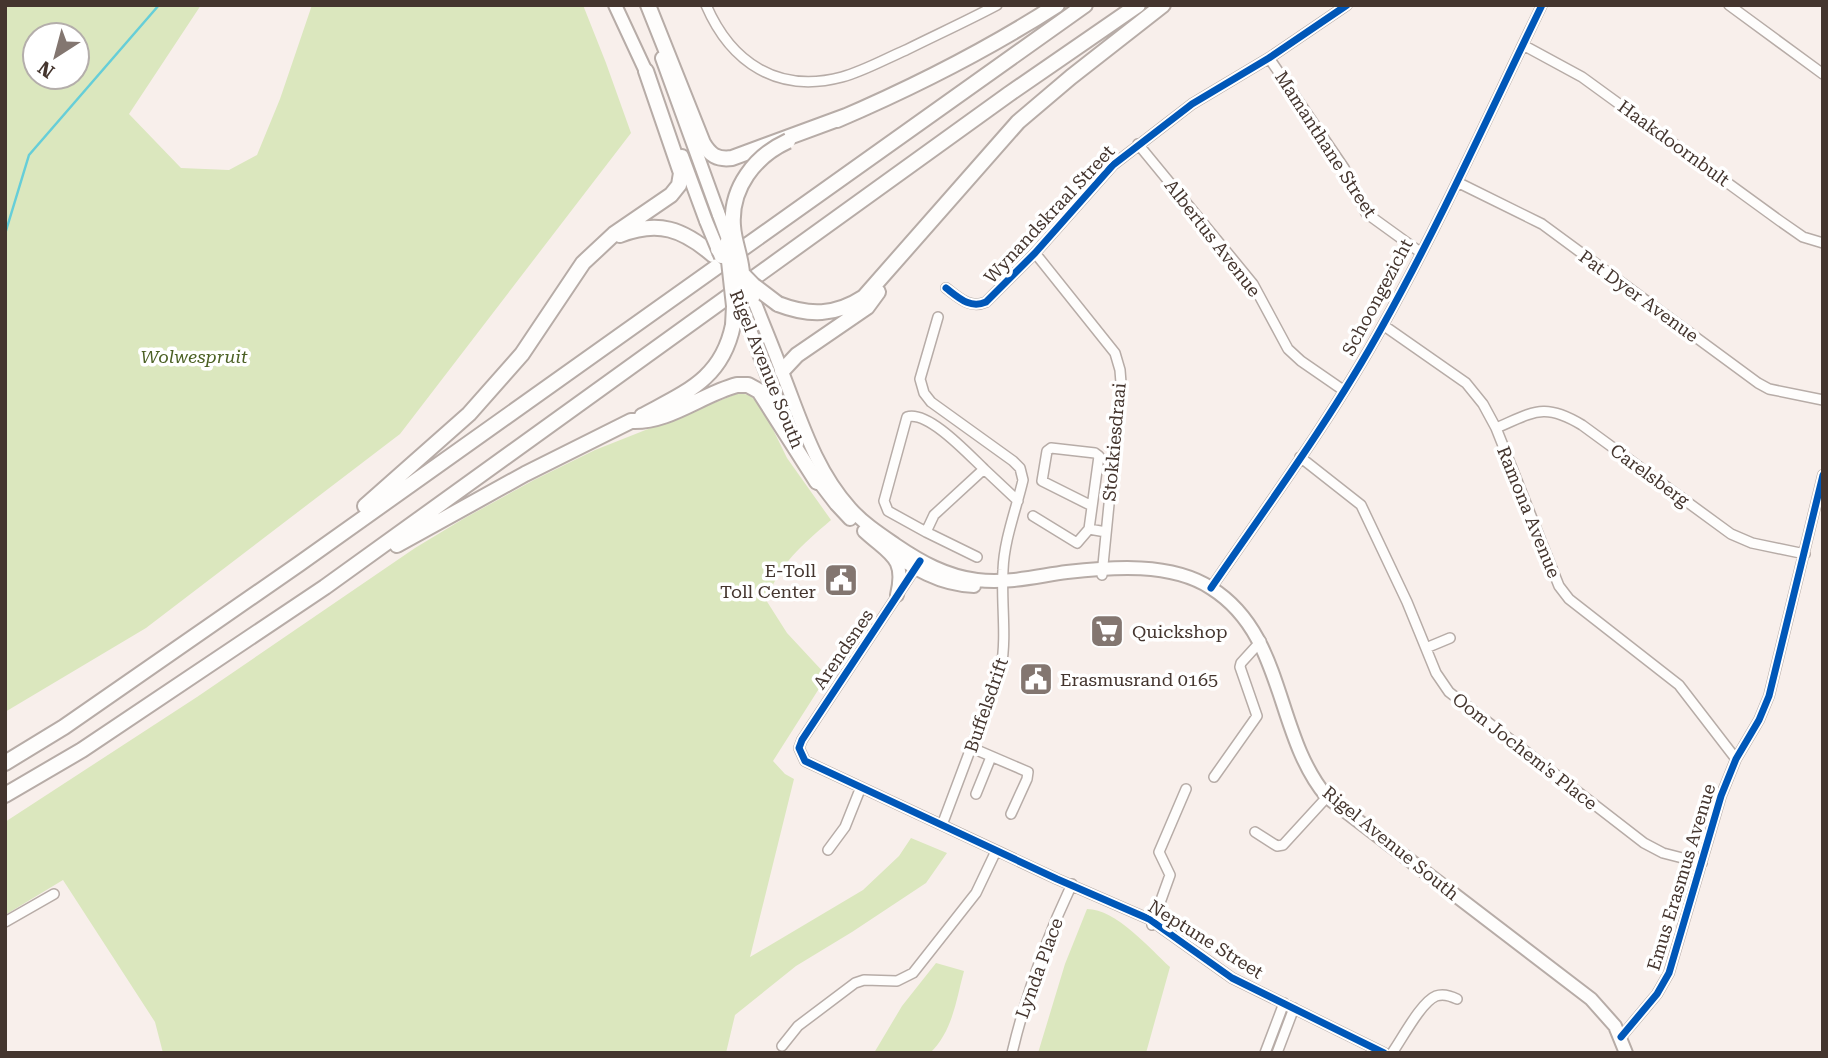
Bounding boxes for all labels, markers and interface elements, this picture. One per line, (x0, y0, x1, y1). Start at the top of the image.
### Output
north arrow (21, 21, 91, 91)
text: N (33, 56, 59, 83)
street label: Mamanthane Street (1271, 67, 1381, 221)
street label: Haakdoornbult (1614, 96, 1734, 191)
street label: Wynandskraal Street (980, 140, 1119, 287)
street label: Albertus Avenue (1161, 175, 1265, 301)
street label: Schoongezicht (1337, 235, 1417, 359)
street label: Pat Dyer Avenue (1575, 246, 1703, 346)
street label: Rigel Avenue South (726, 287, 809, 452)
park label: Wolwespruit (140, 346, 248, 367)
street label: Stokkiesdraai (1098, 382, 1130, 502)
street label: Carelsberg (1606, 439, 1694, 511)
street label: Ramona Avenue (1493, 443, 1565, 581)
place label: E-Toll Toll Center (720, 560, 816, 602)
public building icon: E-Toll Toll Center (822, 561, 860, 599)
street label: Arendsnes (809, 605, 877, 693)
supermarket icon: Quickshop (1088, 612, 1126, 650)
place label: Quickshop (1132, 621, 1228, 642)
street label: Buffelsdrift (960, 655, 1012, 755)
public building icon: Erasmusrand 0165 (1017, 660, 1055, 698)
place label: Erasmusrand 0165 (1060, 669, 1218, 690)
street label: Oom Jochem's Place (1449, 688, 1602, 814)
street label: Emus Erasmus Avenue (1643, 781, 1719, 973)
street label: Rigel Avenue South (1319, 782, 1464, 905)
street label: Neptune Street (1145, 895, 1268, 983)
street label: Lynda Place (1011, 915, 1067, 1021)

